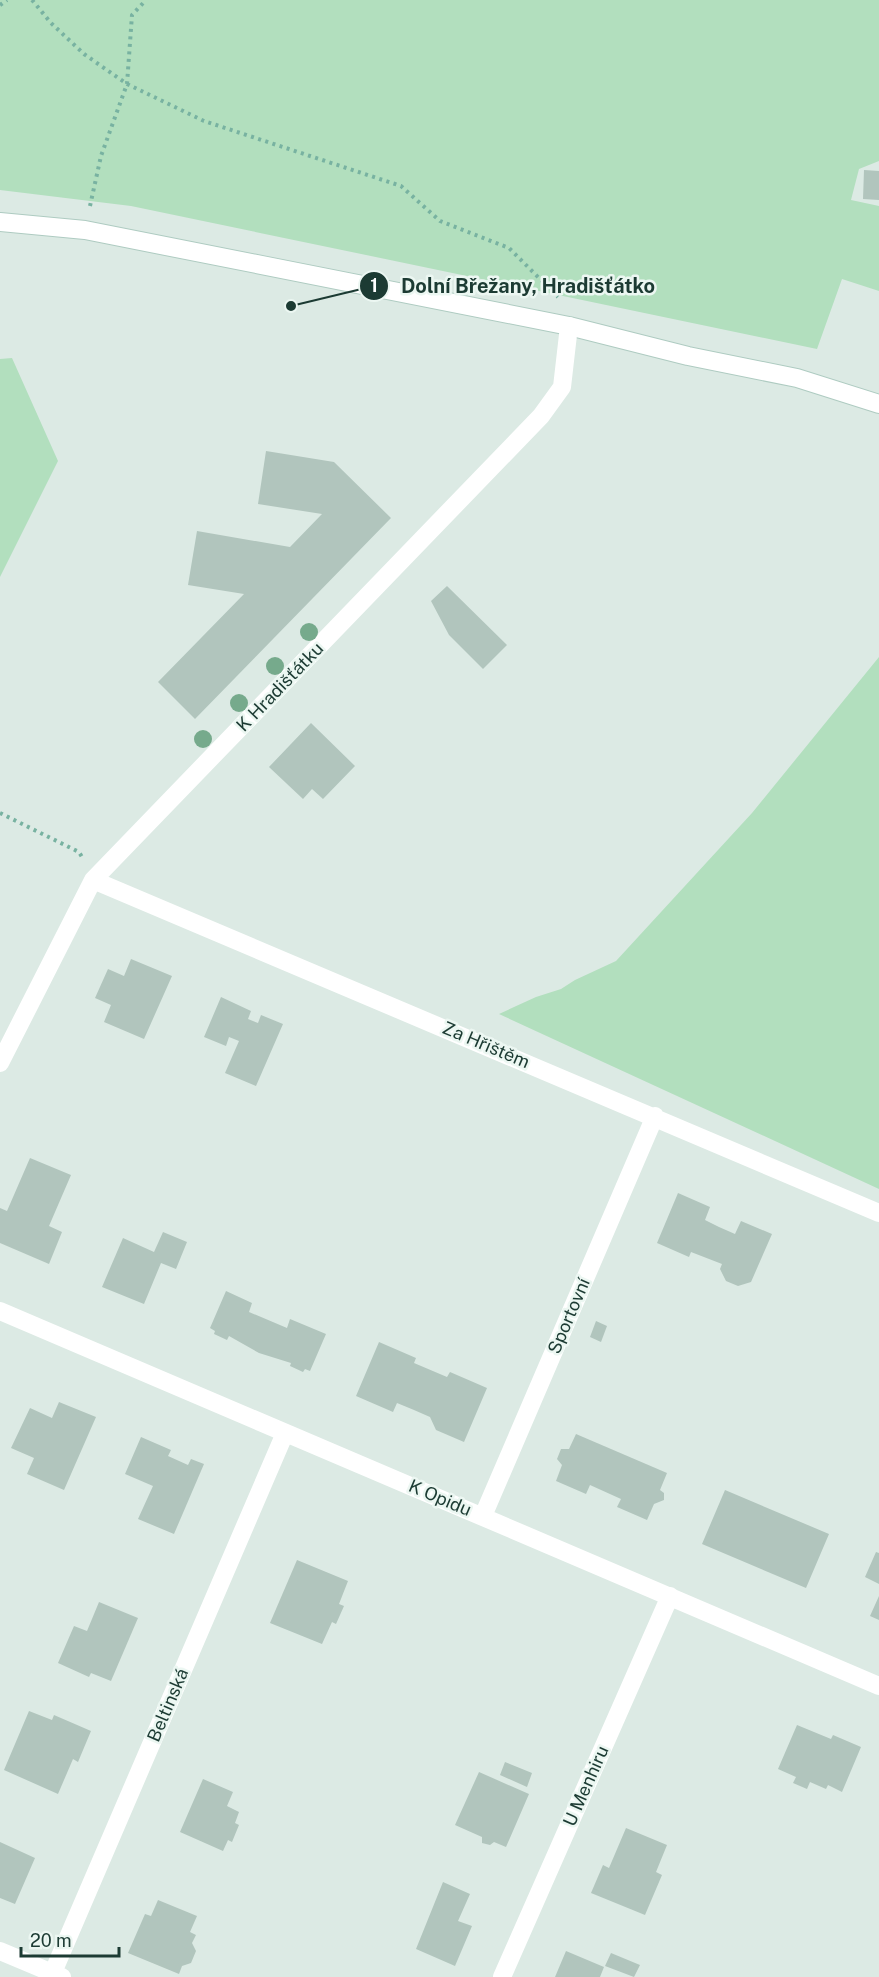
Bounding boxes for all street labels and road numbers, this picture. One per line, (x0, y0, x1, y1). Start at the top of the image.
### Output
street label: K Hradišťátku (232, 638, 327, 736)
street label: Za Hřištěm (439, 1017, 533, 1072)
street label: Sportovní (543, 1274, 594, 1357)
street label: K Opidu (406, 1475, 475, 1520)
street label: Beltinská (143, 1665, 192, 1745)
street label: U Menhiru (558, 1742, 613, 1829)

